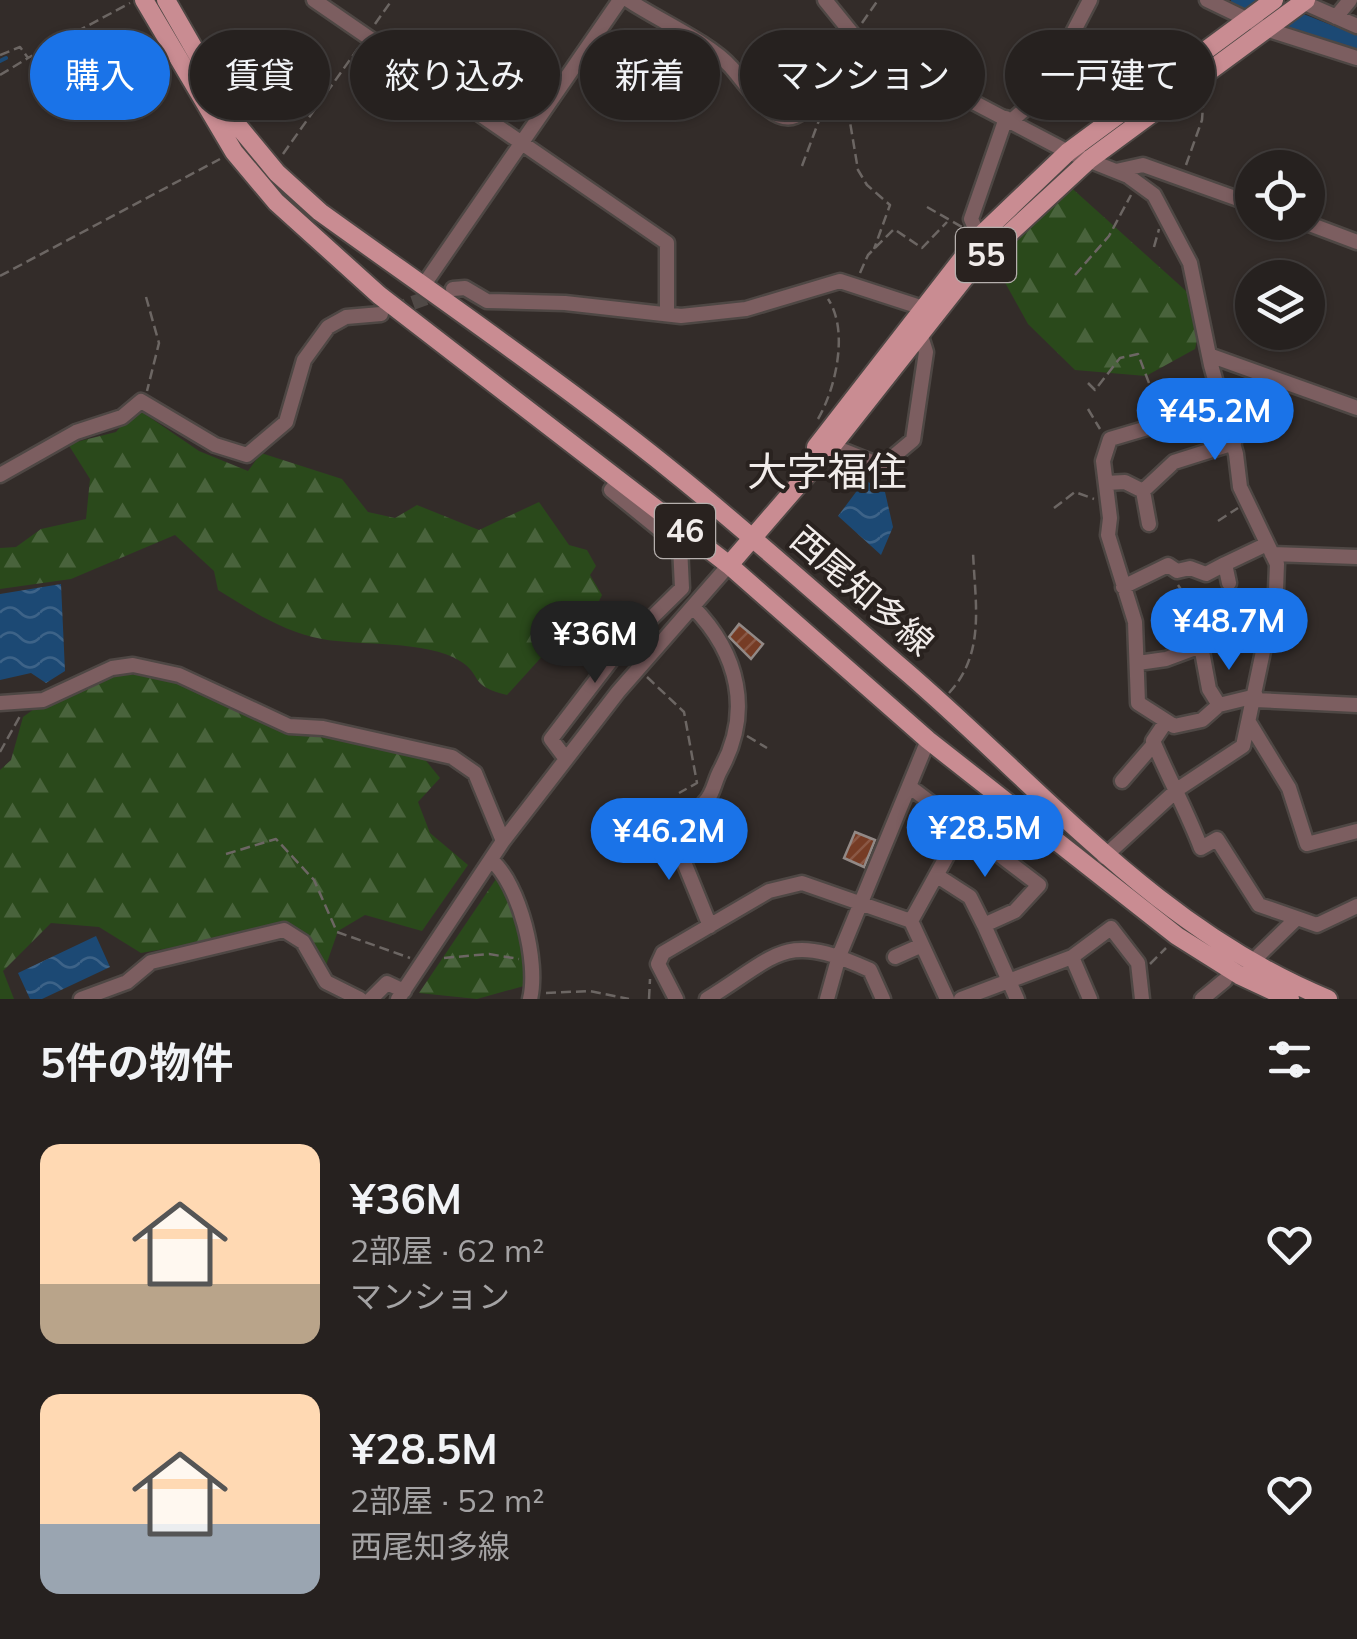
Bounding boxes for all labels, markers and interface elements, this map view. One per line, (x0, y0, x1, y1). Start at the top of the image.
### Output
chip: 購入 (30, 30, 170, 120)
chip: 賃貸 (190, 30, 330, 120)
chip: 絞り込み (350, 30, 560, 120)
chip: 新着 (580, 30, 720, 120)
chip: マンション (740, 30, 985, 120)
chip: 一戸建て (1005, 30, 1215, 120)
map controls (1235, 150, 1325, 350)
button: locate (1235, 150, 1325, 240)
road number: 55 (956, 228, 1016, 282)
button: layers (1235, 260, 1325, 350)
pin: ¥45.2M (1134, 378, 1296, 463)
text: ¥45.2M (1159, 390, 1271, 430)
district label: 大字福住 (747, 446, 907, 496)
road number: 46 (655, 504, 715, 558)
street label: 西尾知多線 (782, 516, 943, 664)
pin: ¥48.7M (1148, 588, 1310, 673)
text: ¥48.7M (1173, 600, 1285, 640)
pin: ¥36M (536, 601, 654, 686)
text: ¥36M (552, 613, 638, 653)
pin: ¥28.5M (904, 795, 1066, 880)
pin: ¥46.2M (588, 798, 750, 883)
text: ¥28.5M (929, 807, 1041, 847)
text: ¥46.2M (613, 810, 725, 850)
icon: filters (1262, 1032, 1317, 1087)
text: 5件の物件 (40, 1036, 233, 1089)
text: ¥36M (350, 1172, 462, 1225)
icon: home (120, 1184, 240, 1304)
icon: heart (1262, 1217, 1317, 1272)
text: 2部屋 · 62 m² (350, 1230, 544, 1270)
text: マンション (350, 1276, 510, 1316)
text: ¥28.5M (350, 1422, 498, 1475)
icon: home (120, 1434, 240, 1554)
icon: heart (1262, 1467, 1317, 1522)
text: 2部屋 · 52 m² (350, 1480, 544, 1520)
text: 西尾知多線 (350, 1526, 510, 1566)

